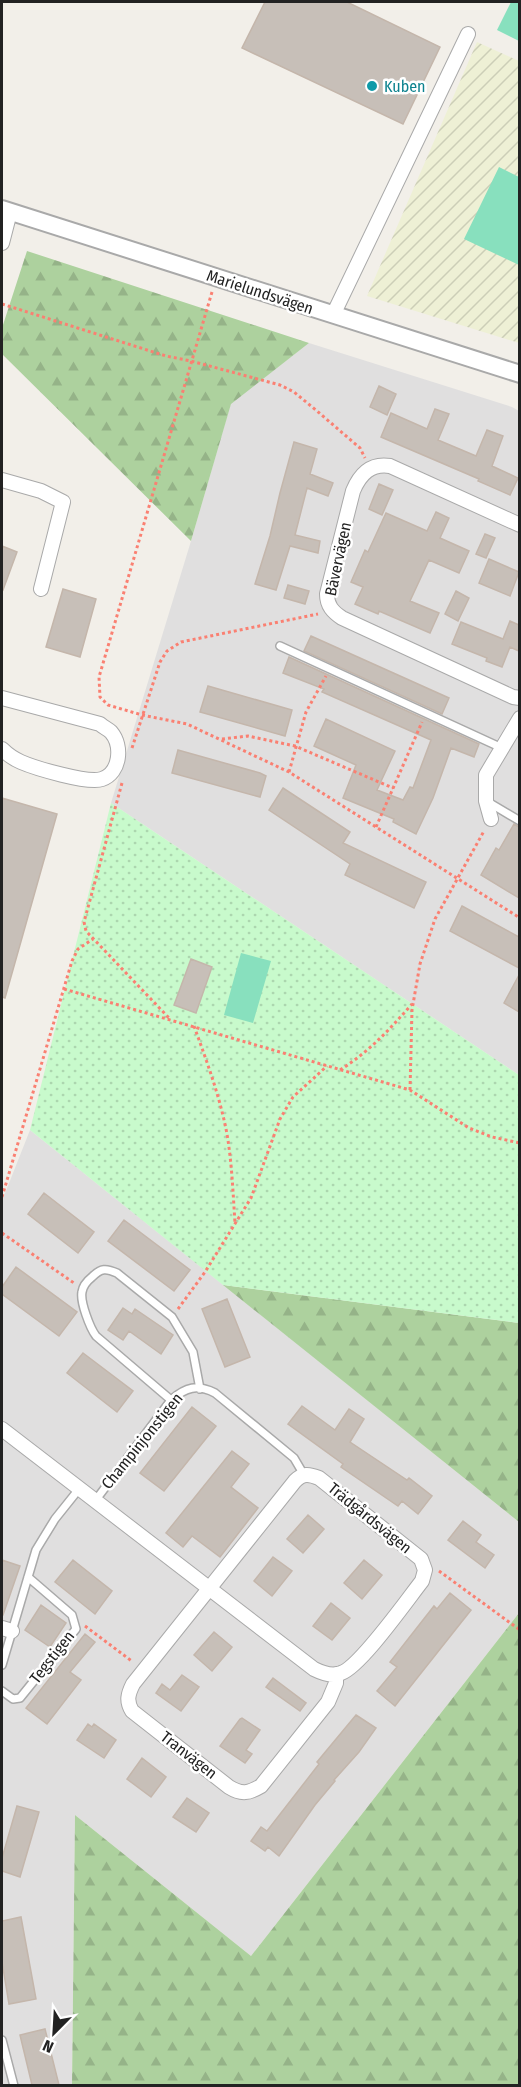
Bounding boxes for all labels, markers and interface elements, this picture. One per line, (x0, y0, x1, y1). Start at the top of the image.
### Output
place label: Kuben (384, 77, 426, 96)
marker: Kuben (365, 79, 379, 93)
street label: Marielundsvägen (204, 266, 316, 318)
street label: Bävervägen (321, 520, 355, 598)
street label: Champinjonstigen (97, 1389, 187, 1493)
street label: Trädgårdsvägen (324, 1479, 416, 1557)
street label: Tegstigen (26, 1627, 78, 1687)
street label: Tranvägen (157, 1727, 221, 1783)
north arrow (24, 2003, 84, 2063)
text: N (40, 2036, 56, 2057)

